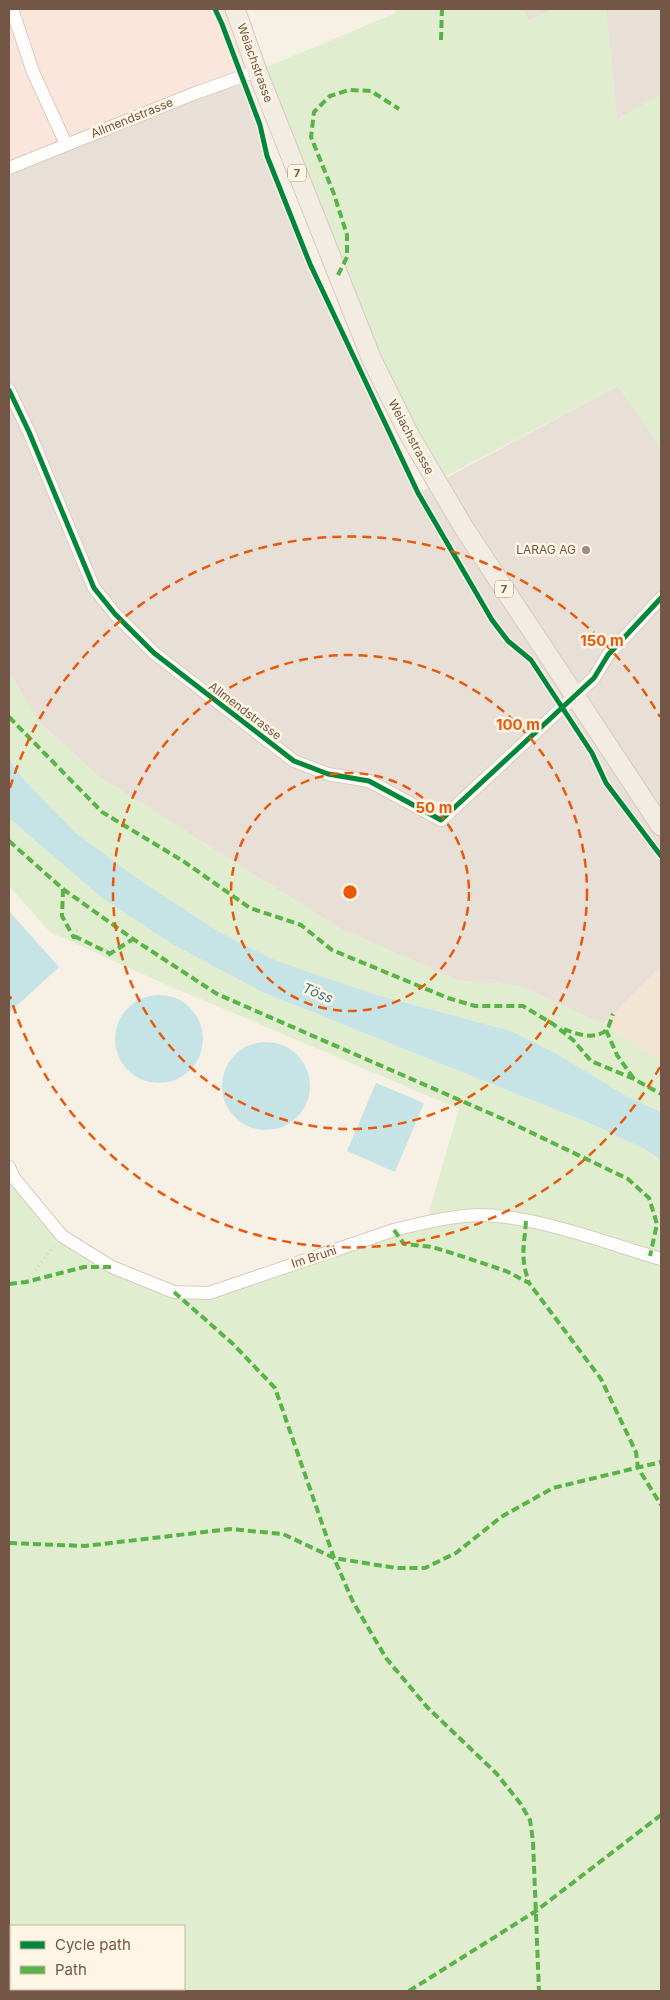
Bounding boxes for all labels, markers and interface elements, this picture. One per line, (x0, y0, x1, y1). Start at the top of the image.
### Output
street label: Weiachstrasse (234, 21, 277, 104)
street label: Allmendstrasse (89, 94, 175, 141)
road number: 7 (288, 164, 306, 182)
street label: Weiachstrasse (385, 397, 438, 477)
place label: LARAG AG (516, 542, 576, 557)
marker: LARAG AG (580, 544, 592, 556)
road number: 7 (495, 580, 513, 598)
text: 150 m (580, 631, 624, 650)
street label: Allmendstrasse (206, 678, 285, 743)
text: 100 m (496, 715, 540, 734)
text: 50 m (416, 798, 452, 817)
centre of rings (341, 883, 359, 901)
water label: Töss (300, 979, 336, 1007)
street label: Im Bruni (289, 1242, 338, 1271)
legend (10, 1925, 185, 1990)
text: Cycle path (55, 1935, 131, 1954)
text: Path (55, 1960, 87, 1979)

